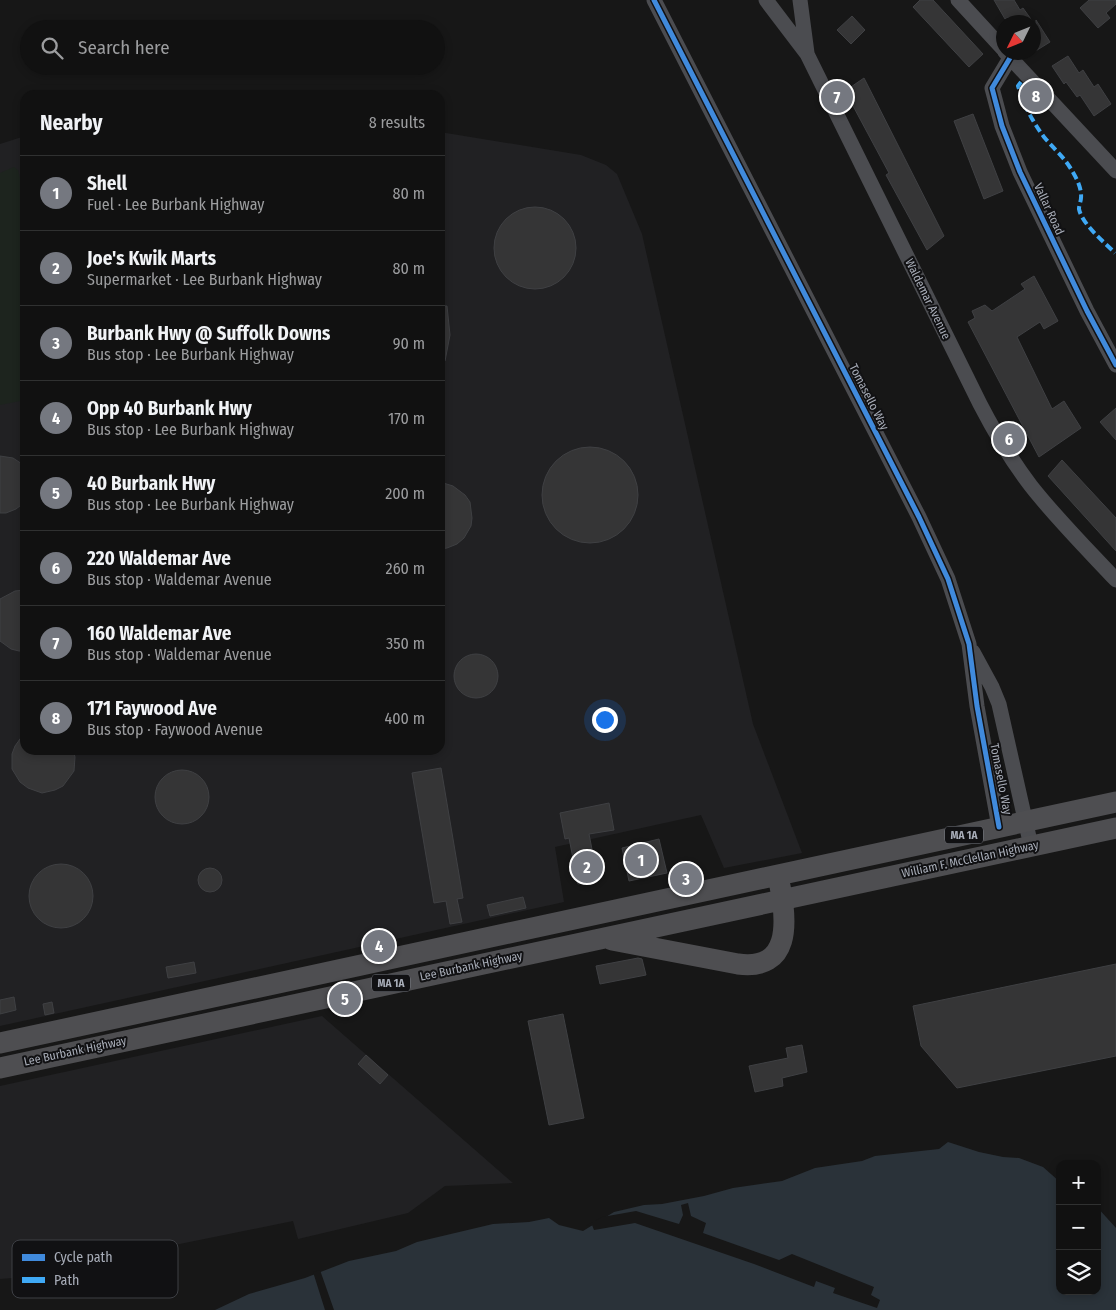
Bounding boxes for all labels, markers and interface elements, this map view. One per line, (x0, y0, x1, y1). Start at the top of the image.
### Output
north arrow (996, 15, 1041, 60)
search box (20, 20, 445, 75)
icon: search (38, 34, 66, 62)
text: Search here (78, 36, 170, 59)
pin: 8 (1020, 77, 1052, 115)
pin: 7 (821, 78, 853, 116)
text: Nearby (40, 110, 102, 136)
text: 8 results (369, 113, 425, 132)
text: Shell (87, 172, 127, 195)
street label: Vallar Road (1031, 181, 1067, 237)
text: 1 (53, 184, 59, 203)
text: 80 m (393, 184, 425, 203)
text: Fuel · Lee Burbank Highway (87, 195, 264, 214)
text: Joe's Kwik Marts (87, 247, 216, 270)
street label: Waldemar Avenue (902, 256, 954, 342)
text: 2 (52, 259, 60, 278)
text: 80 m (393, 259, 425, 278)
text: Supermarket · Lee Burbank Highway (87, 270, 322, 289)
text: Burbank Hwy @ Suffolk Downs (87, 322, 330, 345)
text: 3 (52, 334, 60, 353)
text: 90 m (393, 334, 425, 353)
text: Bus stop · Lee Burbank Highway (87, 345, 294, 364)
street label: Tomasello Way (846, 362, 892, 433)
text: Opp 40 Burbank Hwy (87, 397, 252, 420)
text: 4 (52, 409, 60, 428)
text: 170 m (388, 409, 425, 428)
text: Bus stop · Lee Burbank Highway (87, 420, 294, 439)
pin: 6 (993, 420, 1025, 458)
text: 40 Burbank Hwy (87, 472, 215, 495)
text: 5 (52, 484, 60, 503)
text: 200 m (385, 484, 425, 503)
text: Bus stop · Lee Burbank Highway (87, 495, 294, 514)
text: 220 Waldemar Ave (87, 547, 231, 570)
text: 6 (52, 559, 60, 578)
text: 260 m (386, 559, 425, 578)
text: Bus stop · Waldemar Avenue (87, 570, 272, 589)
text: 160 Waldemar Ave (87, 622, 231, 645)
text: 7 (53, 634, 59, 653)
text: 350 m (386, 634, 425, 653)
text: Bus stop · Waldemar Avenue (87, 645, 272, 664)
text: 171 Faywood Ave (87, 697, 217, 720)
your location (592, 707, 618, 733)
text: 8 (52, 709, 60, 728)
text: 400 m (385, 709, 425, 728)
text: Bus stop · Faywood Avenue (87, 720, 263, 739)
street label: Tomasello Way (987, 742, 1015, 816)
road number: MA 1A (945, 826, 983, 844)
street label: William F. McClellan Highway (900, 837, 1041, 880)
pin: 1 (625, 841, 657, 879)
pin: 2 (571, 848, 603, 886)
pin: 3 (670, 860, 702, 898)
pin: 4 (363, 927, 395, 965)
street label: Lee Burbank Highway (418, 948, 524, 984)
road number: MA 1A (372, 974, 410, 991)
pin: 5 (329, 980, 361, 1018)
street label: Lee Burbank Highway (22, 1033, 128, 1069)
map controls (1056, 1160, 1101, 1295)
button: + (1056, 1160, 1101, 1205)
button: − (1056, 1205, 1101, 1250)
legend (12, 1240, 178, 1298)
text: Cycle path (54, 1249, 113, 1266)
button: layers (1056, 1250, 1101, 1295)
text: Path (54, 1272, 79, 1289)

